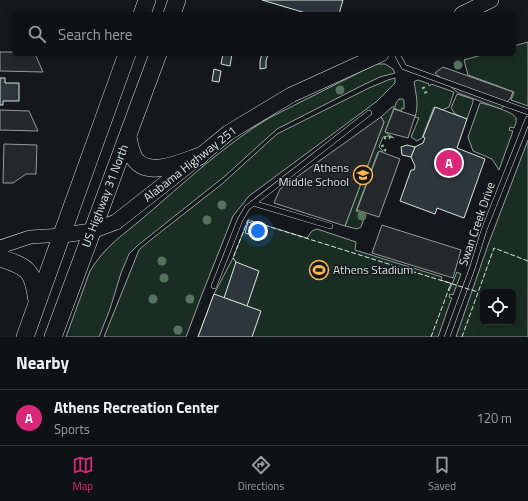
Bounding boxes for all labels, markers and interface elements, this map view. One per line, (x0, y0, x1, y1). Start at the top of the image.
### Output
search box (12, 12, 516, 56)
icon: search (26, 23, 48, 45)
text: Search here (58, 23, 132, 46)
street label: Alabama Highway 251 (139, 121, 240, 206)
street label: US Highway 31 North (76, 142, 133, 250)
pin: A (436, 148, 462, 178)
place label: Athens Middle School (278, 158, 349, 191)
school or university icon: Athens Middle School (352, 164, 374, 186)
street label: Swan Creek Drive (453, 179, 500, 268)
your location (248, 221, 268, 241)
sports icon: Athens Stadium (308, 259, 330, 281)
place label: Athens Stadium (333, 260, 413, 279)
map controls (480, 289, 516, 325)
button: locate (480, 289, 516, 325)
text: Nearby (16, 350, 69, 376)
text: Athens Recreation Center (54, 396, 219, 419)
text: A (25, 408, 33, 428)
text: 120 m (476, 408, 512, 428)
text: Sports (54, 419, 90, 439)
tab: Map (72, 454, 94, 494)
tab: Directions (238, 454, 284, 494)
tab: Saved (428, 454, 456, 494)

